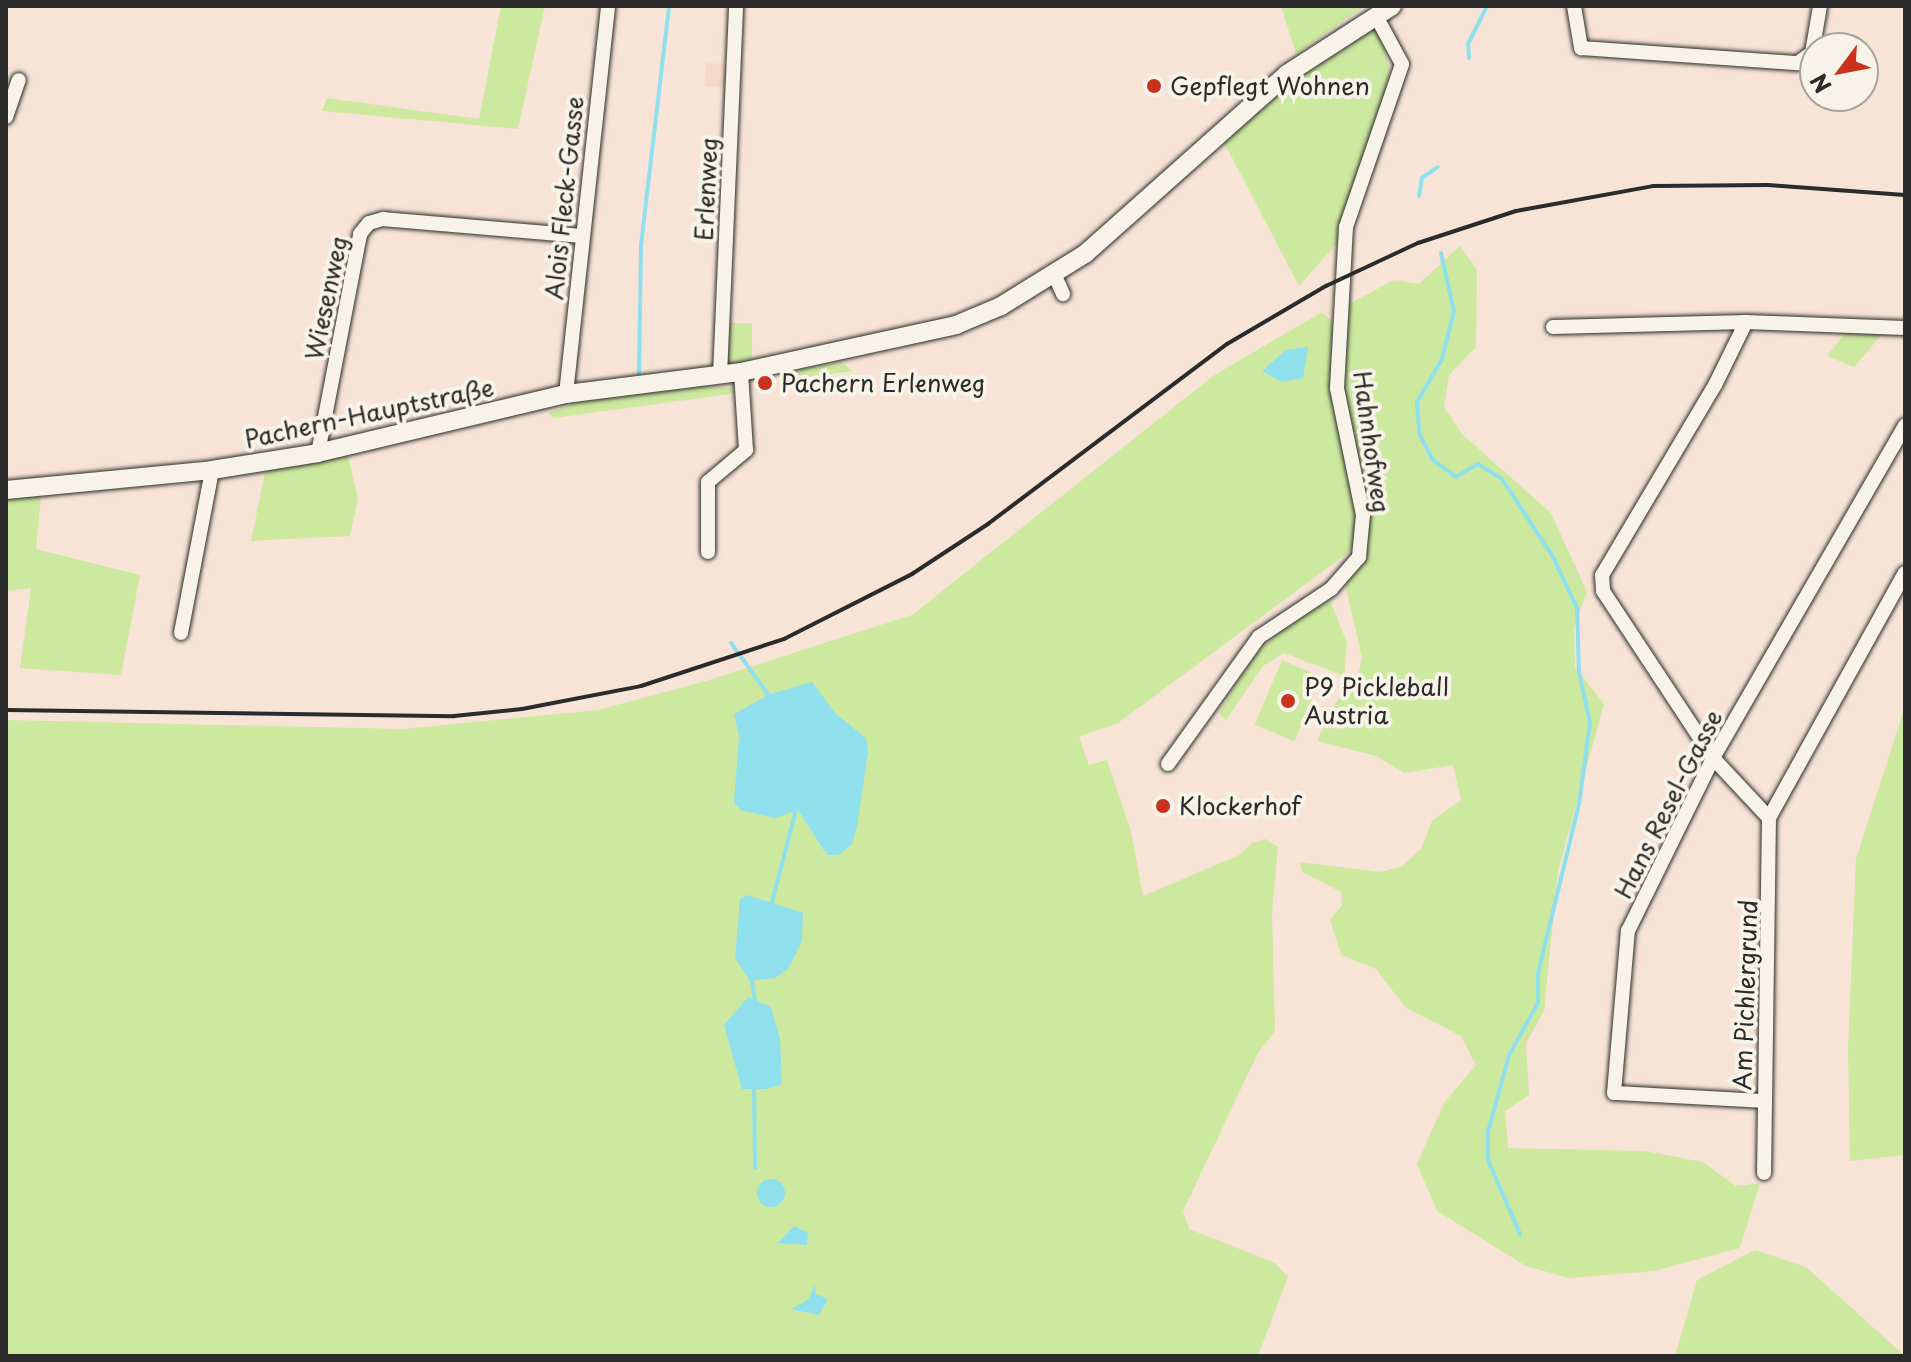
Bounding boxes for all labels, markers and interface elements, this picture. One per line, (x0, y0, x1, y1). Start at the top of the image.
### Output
north arrow (1799, 32, 1879, 112)
text: N (1801, 68, 1839, 100)
place label: Gepflegt Wohnen (1170, 72, 1370, 100)
marker: Gepflegt Wohnen (1145, 77, 1163, 95)
street label: Alois Fleck-Gasse (539, 95, 589, 301)
street label: Erlenweg (689, 136, 723, 242)
street label: Wiesenweg (299, 233, 353, 363)
place label: Pachern Erlenweg (781, 369, 986, 397)
street label: Hahnhofweg (1348, 369, 1396, 515)
street label: Pachern-Hauptstraße (242, 373, 496, 453)
marker: Pachern Erlenweg (756, 374, 774, 392)
place label: P9 Pickleball Austria (1304, 673, 1448, 729)
marker: P9 Pickleball Austria (1279, 692, 1297, 710)
street label: Hans Resel-Gasse (1608, 705, 1728, 903)
place label: Klockerhof (1179, 792, 1301, 820)
marker: Klockerhof (1154, 797, 1172, 815)
street label: Am Pichlergrund (1727, 899, 1763, 1091)

